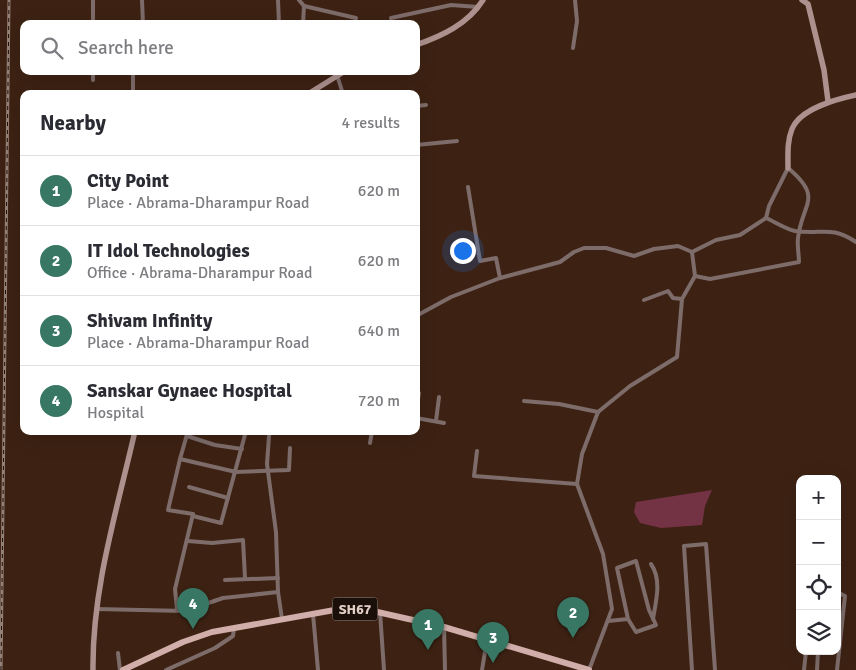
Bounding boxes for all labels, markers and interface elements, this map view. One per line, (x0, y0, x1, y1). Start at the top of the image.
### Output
search box (20, 20, 420, 75)
icon: search (38, 34, 66, 62)
text: Search here (78, 36, 174, 60)
text: Nearby (40, 110, 106, 136)
text: 4 results (341, 113, 400, 133)
text: City Point (87, 169, 169, 193)
text: 1 (52, 181, 60, 201)
text: 620 m (358, 181, 400, 201)
text: Place · Abrama-Dharampur Road (87, 193, 310, 213)
your location (450, 238, 476, 264)
text: IT Idol Technologies (87, 239, 250, 263)
text: 2 (52, 251, 60, 271)
text: 620 m (358, 251, 400, 271)
text: Office · Abrama-Dharampur Road (87, 263, 312, 283)
text: Shivam Infinity (87, 309, 212, 333)
text: 3 (52, 321, 60, 341)
text: 640 m (358, 321, 400, 341)
text: Place · Abrama-Dharampur Road (87, 333, 310, 353)
text: Sanskar Gynaec Hospital (87, 379, 292, 403)
text: 4 (52, 391, 60, 411)
text: 720 m (358, 391, 400, 411)
text: Hospital (87, 403, 144, 423)
map controls (796, 475, 841, 655)
button: + (796, 475, 841, 520)
button: − (796, 520, 841, 565)
button: locate (796, 565, 841, 610)
pin: 4 (177, 588, 209, 629)
pin: 2 (557, 597, 589, 638)
road number: SH67 (332, 598, 378, 620)
pin: 1 (412, 609, 444, 650)
button: layers (796, 610, 841, 655)
pin: 3 (477, 622, 509, 663)

